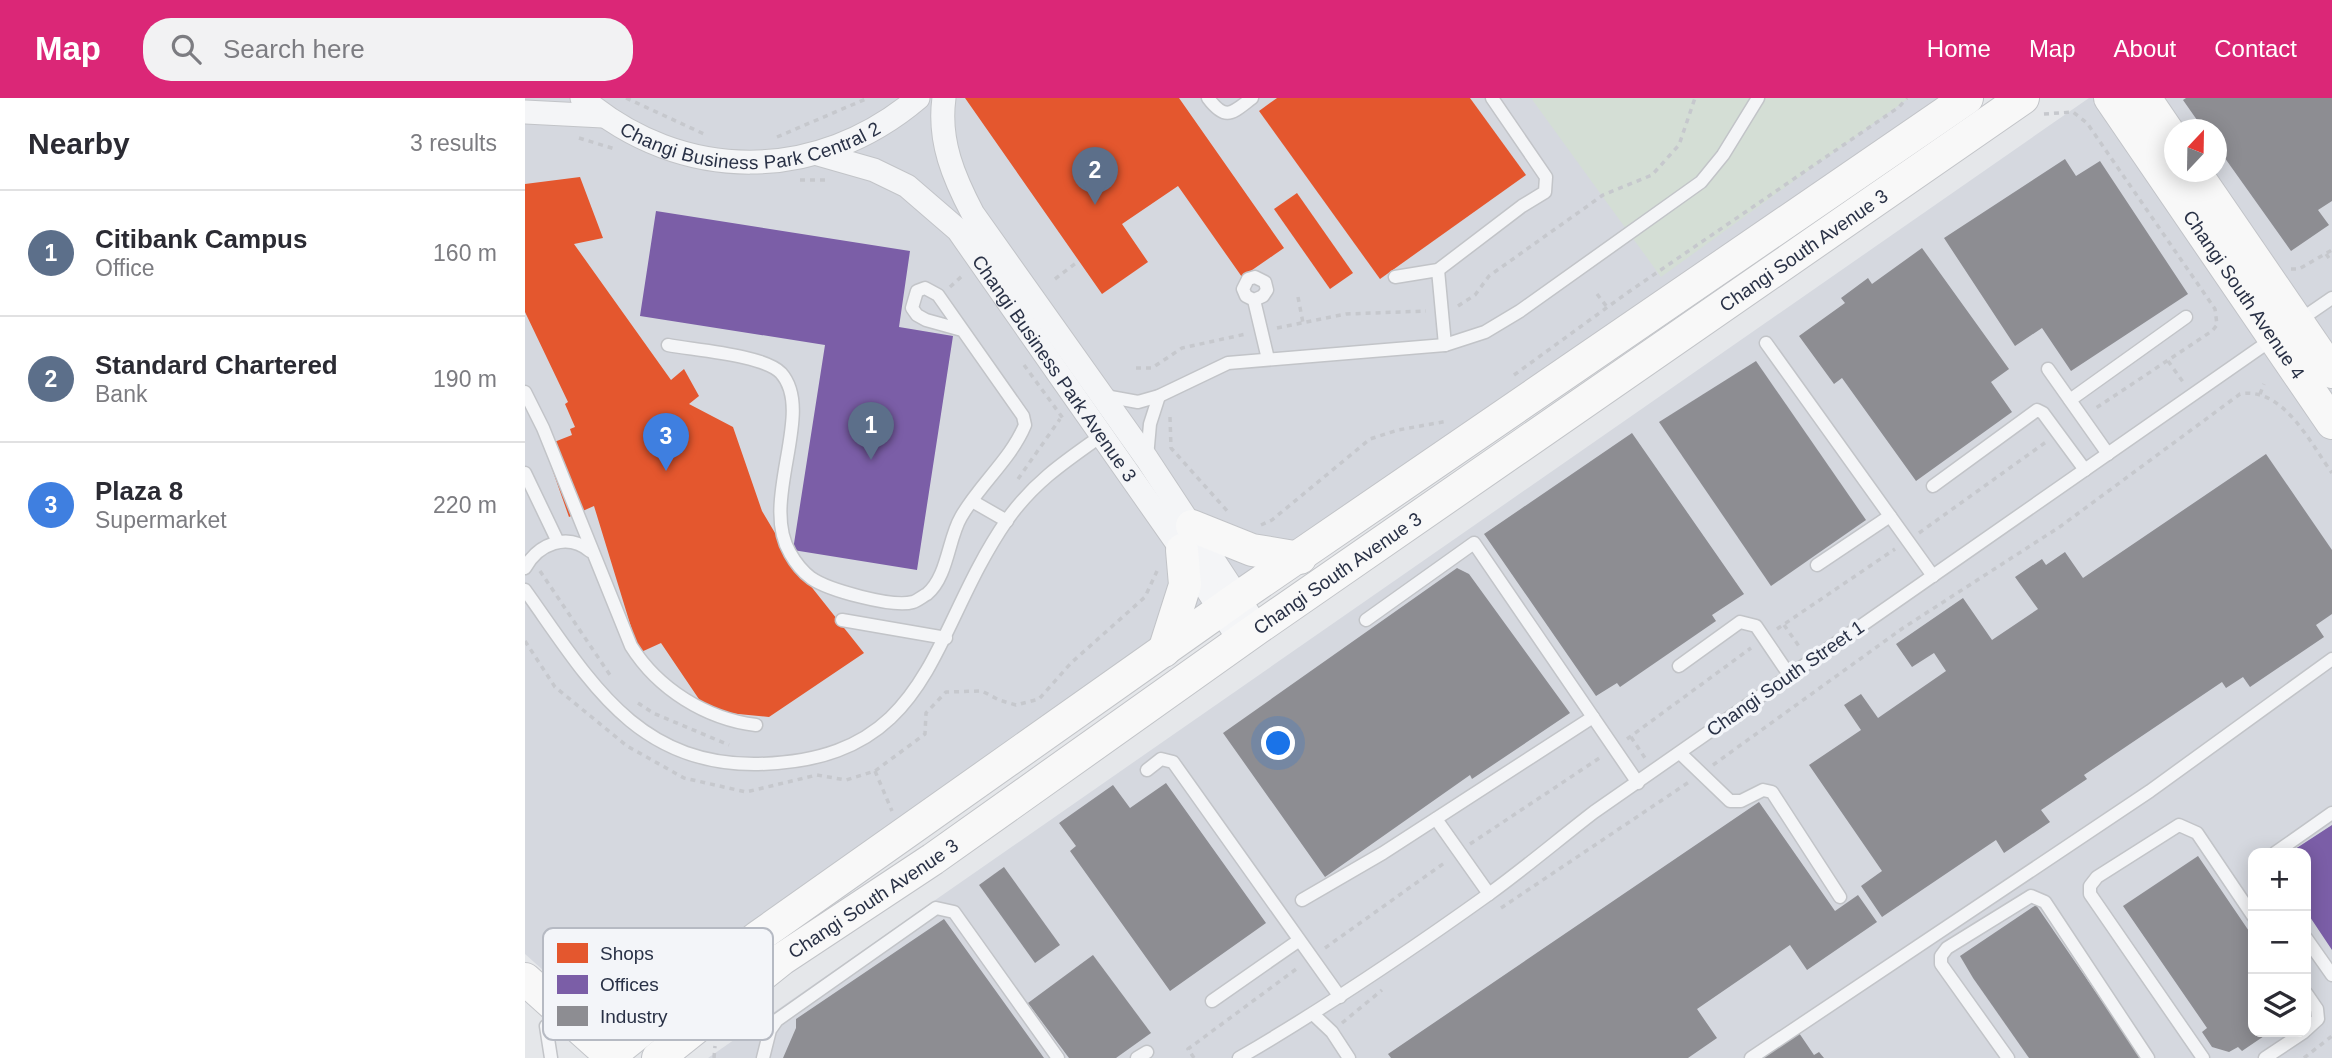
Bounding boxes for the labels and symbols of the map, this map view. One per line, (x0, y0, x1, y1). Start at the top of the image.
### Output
street label: Changi Business Park Central 2 (615, 111, 885, 133)
text: Changi Business Park Central 2 (617, 117, 884, 173)
north arrow (2164, 119, 2227, 182)
pin: 2 (1072, 147, 1118, 205)
street label: Changi South Avenue 3 (1716, 185, 1892, 316)
street label: Changi South Avenue 4 (2179, 207, 2309, 383)
street label: Changi Business Park Avenue 3 (968, 251, 1141, 486)
pin: 1 (848, 402, 894, 460)
pin: 3 (643, 413, 689, 471)
street label: Changi South Avenue 3 (1250, 508, 1426, 639)
street label: Changi South Street 1 (1703, 616, 1868, 741)
your location (1261, 726, 1295, 760)
street label: Changi South Avenue 3 (784, 835, 962, 963)
legend (543, 928, 773, 1040)
text: Shops (600, 943, 654, 964)
text: Offices (600, 974, 659, 995)
text: Industry (600, 1006, 668, 1027)

